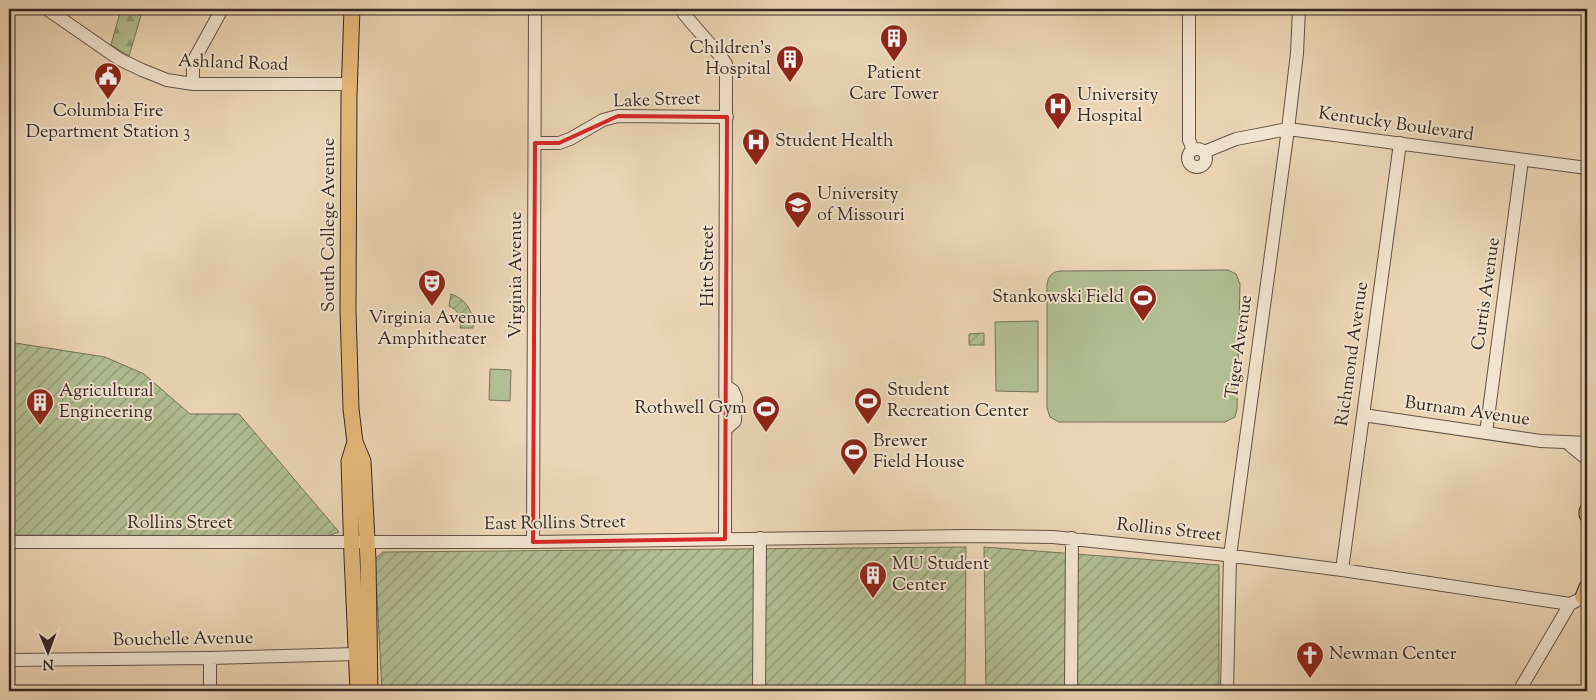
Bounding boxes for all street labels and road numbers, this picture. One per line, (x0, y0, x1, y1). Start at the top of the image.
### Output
street label: Ashland Road (177, 49, 289, 79)
street label: Lake Street (613, 86, 701, 116)
street label: Kentucky Boulevard (1317, 101, 1475, 149)
street label: South College Avenue (317, 138, 343, 312)
street label: Virginia Avenue (504, 211, 530, 339)
street label: Hitt Street (696, 225, 722, 307)
street label: Curtis Avenue (1466, 236, 1508, 352)
street label: Richmond Avenue (1330, 280, 1376, 428)
street label: Tiger Avenue (1220, 293, 1260, 401)
street label: Burnam Avenue (1403, 390, 1531, 434)
street label: East Rollins Street (484, 510, 626, 538)
street label: Rollins Street (127, 511, 233, 537)
street label: Rollins Street (1115, 513, 1223, 549)
street label: Bouchelle Avenue (113, 626, 253, 654)

